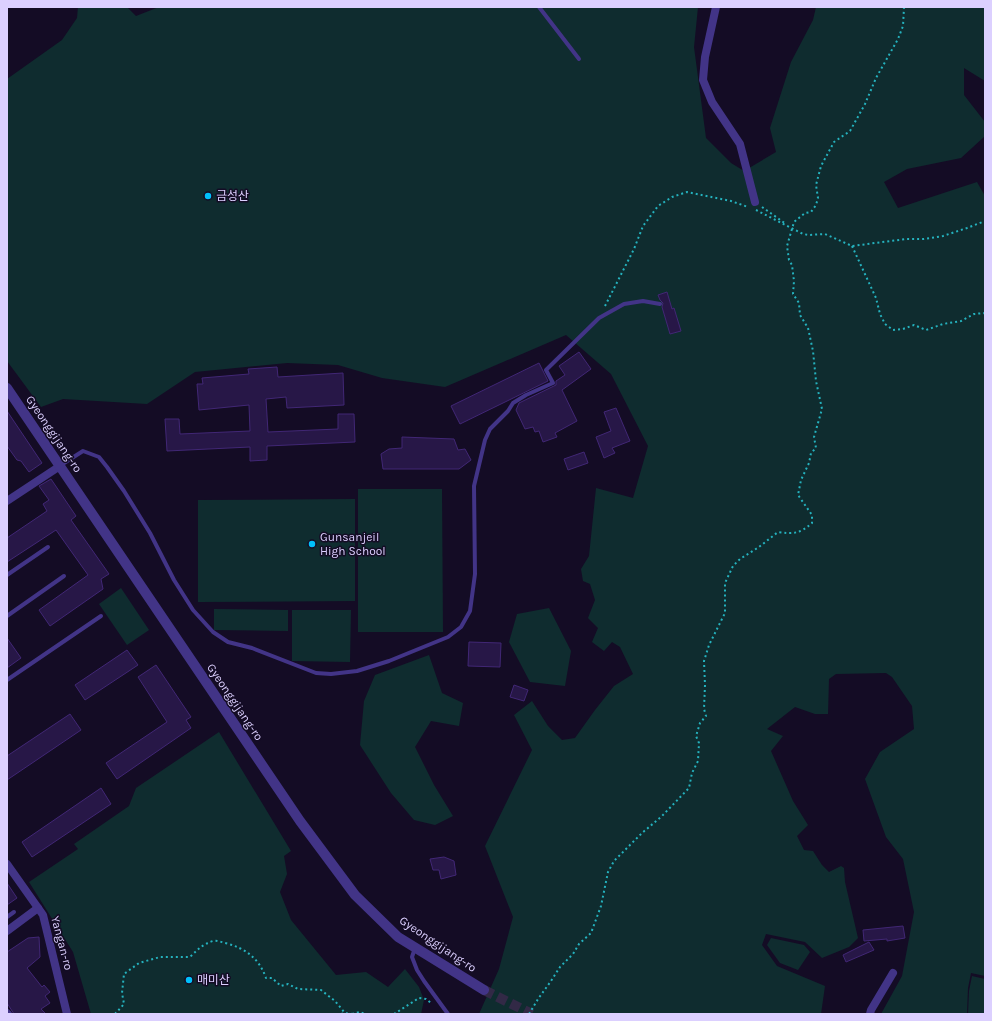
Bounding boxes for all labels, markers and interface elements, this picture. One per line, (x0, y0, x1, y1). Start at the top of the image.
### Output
place label: 금성산 (216, 189, 249, 203)
marker: 금성산 (203, 191, 213, 201)
street label: Gyeonggijang-ro (23, 393, 85, 475)
place label: Gunsanjeil High School (320, 530, 386, 558)
marker: Gunsanjeil High School (307, 539, 317, 549)
street label: Gyeonggijang-ro (204, 661, 266, 743)
street label: Gyeonggijang-ro (397, 913, 479, 975)
street label: Yangan-ro (48, 914, 76, 972)
place label: 매미산 (197, 973, 230, 987)
marker: 매미산 (184, 975, 194, 985)

